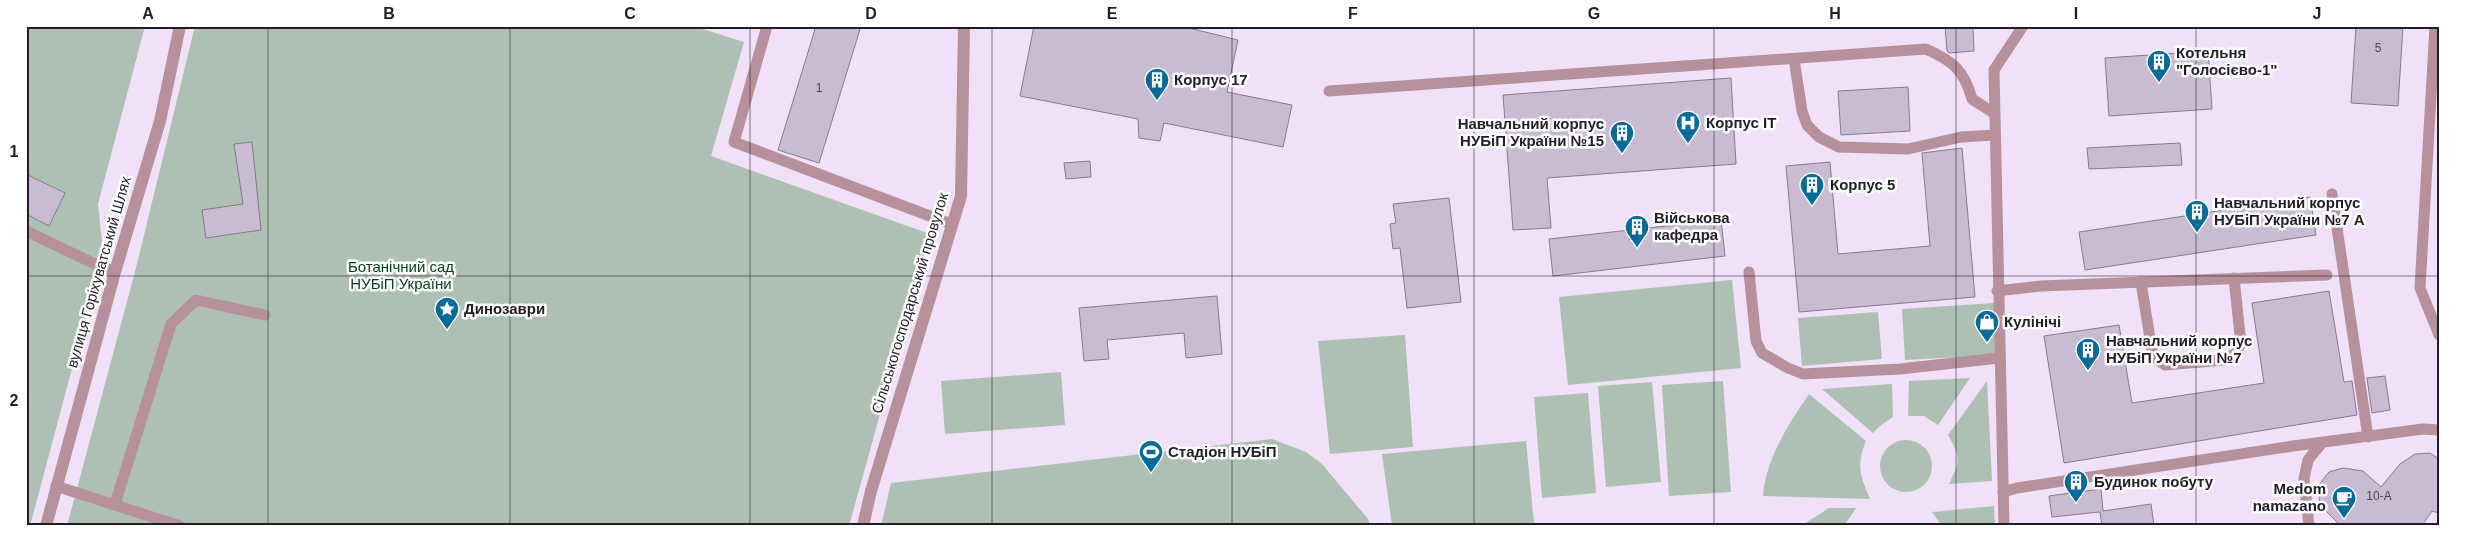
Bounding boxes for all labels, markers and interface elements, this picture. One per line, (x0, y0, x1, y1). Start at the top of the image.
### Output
text: A (142, 5, 154, 22)
text: B (383, 5, 395, 22)
text: C (624, 5, 636, 22)
text: D (865, 5, 877, 22)
text: E (1107, 5, 1118, 22)
text: F (1348, 5, 1358, 22)
text: G (1588, 5, 1600, 22)
text: H (1829, 5, 1841, 22)
text: I (2074, 5, 2078, 22)
text: J (2313, 5, 2321, 22)
house number: 5 (2375, 41, 2382, 55)
place label: Котельня "Голосієво-1" (2176, 44, 2277, 78)
building icon: Котельня "Голосієво-1" (2146, 49, 2172, 83)
building icon: Корпус 17 (1144, 67, 1170, 101)
place label: Корпус 17 (1174, 71, 1248, 88)
house number: 1 (816, 81, 823, 95)
hospital icon: Корпус ІТ (1675, 110, 1701, 144)
place label: Корпус ІТ (1706, 114, 1776, 131)
place label: Навчальний корпус НУБіП України №15 (1458, 115, 1604, 149)
building icon: Навчальний корпус НУБіП України №15 (1609, 120, 1635, 154)
text: 1 (10, 143, 19, 160)
building icon: Корпус 5 (1799, 172, 1825, 206)
street label: вулиця Горіхуватський Шлях (63, 174, 134, 370)
place label: Корпус 5 (1830, 176, 1895, 193)
street label: Сільськогосподарський провулок (868, 190, 951, 415)
place label: Навчальний корпус НУБіП України №7 А (2214, 194, 2365, 228)
building icon: Навчальний корпус НУБіП України №7 А (2184, 199, 2210, 233)
place label: Військова кафедра (1654, 209, 1730, 243)
building icon: Військова кафедра (1624, 214, 1650, 248)
park label: Ботанічний сад НУБіП України (348, 258, 454, 292)
place icon: Динозаври (434, 296, 460, 330)
place label: Динозаври (464, 300, 545, 317)
shop icon: Кулінічі (1974, 309, 2000, 343)
place label: Кулінічі (2004, 313, 2061, 330)
place label: Навчальний корпус НУБіП України №7 (2106, 332, 2252, 366)
building icon: Навчальний корпус НУБіП України №7 (2075, 337, 2101, 371)
text: 2 (10, 392, 19, 409)
sports icon: Стадіон НУБіП (1138, 439, 1164, 473)
place label: Стадіон НУБіП (1168, 443, 1277, 460)
building icon: Будинок побуту (2063, 469, 2089, 503)
place label: Будинок побуту (2094, 473, 2214, 490)
place label: Medom namazano (2253, 480, 2326, 514)
cafe icon: Medom namazano (2331, 485, 2357, 519)
house number: 10-А (2366, 489, 2392, 503)

